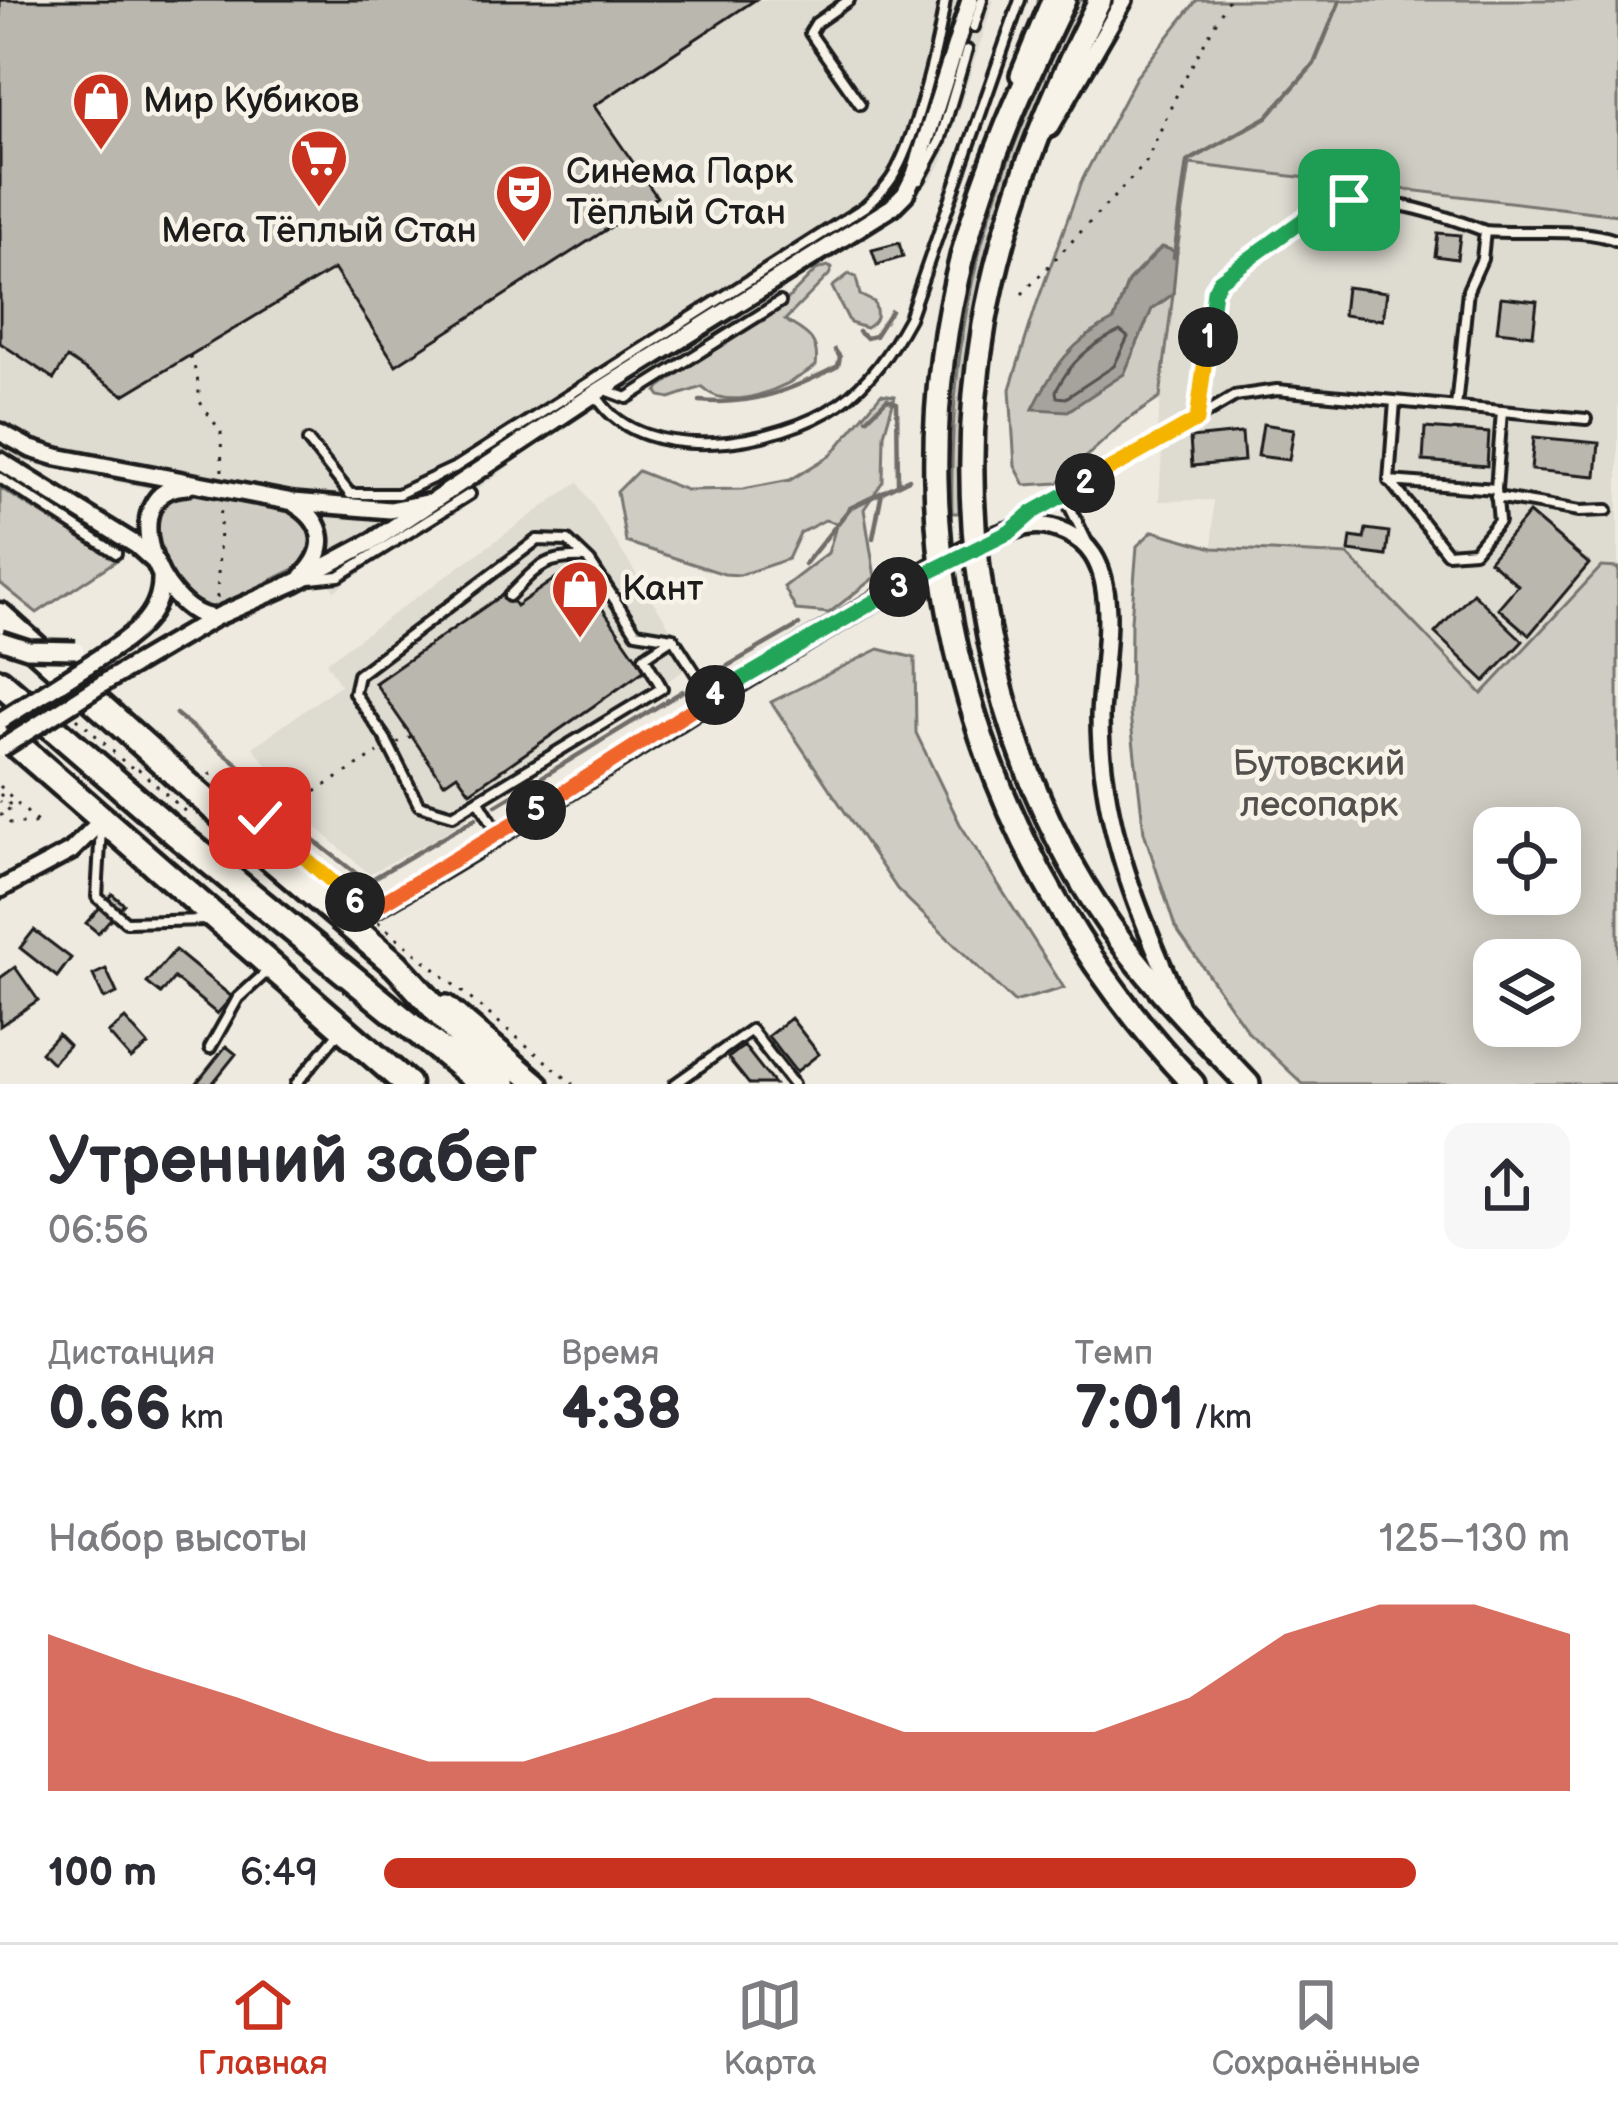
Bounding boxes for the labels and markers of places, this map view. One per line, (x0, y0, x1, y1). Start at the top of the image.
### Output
shop icon: Мир Кубиков (70, 70, 132, 152)
place label: Мир Кубиков (143, 80, 359, 123)
supermarket icon: Мега Тёплый Cтан (288, 127, 350, 209)
pin (1298, 149, 1400, 251)
place label: Синема Парк Тёплый Стан (566, 151, 793, 235)
theatre icon: Синема Парк Тёплый Стан (493, 162, 555, 244)
place label: Мега Тёплый Cтан (161, 210, 477, 253)
pin: 1 (1178, 307, 1238, 367)
pin: 2 (1055, 453, 1115, 513)
pin: 3 (869, 557, 929, 617)
shop icon: Кант (549, 558, 611, 640)
place label: Кант (622, 568, 704, 611)
pin: 4 (685, 665, 745, 725)
pin (209, 767, 311, 869)
pin: 5 (506, 780, 566, 840)
pin: 6 (325, 872, 385, 932)

